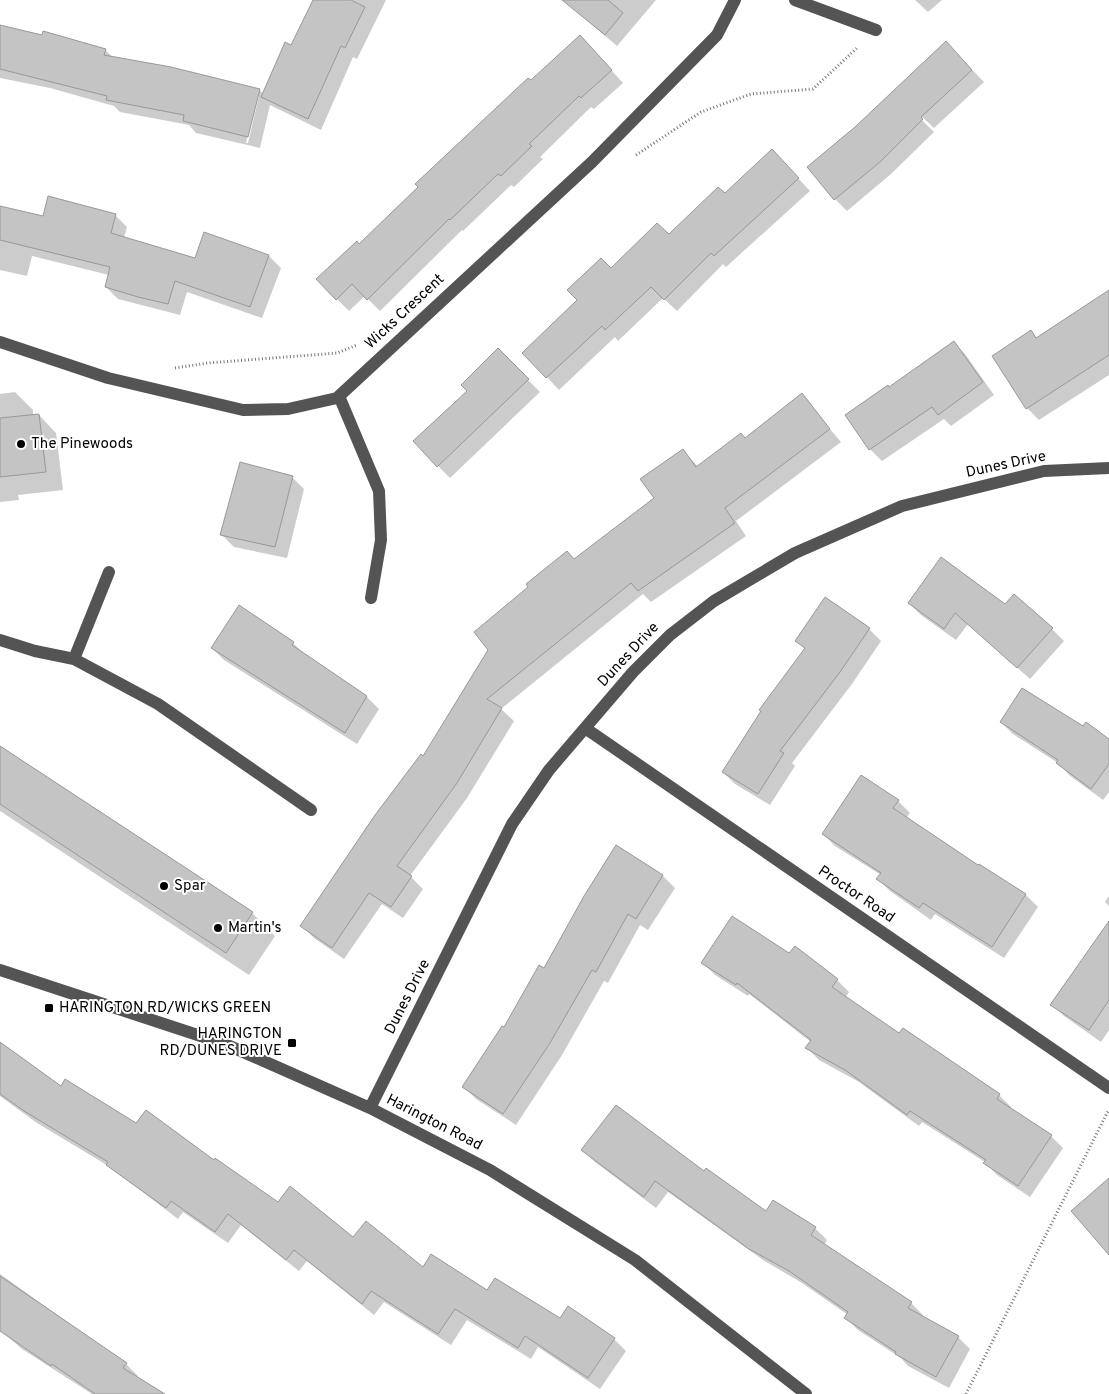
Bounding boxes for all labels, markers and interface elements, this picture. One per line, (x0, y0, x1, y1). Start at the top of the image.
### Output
street label: Wicks Crescent (361, 270, 449, 354)
place label: The Pinewoods (31, 435, 133, 454)
marker: The Pinewoods (15, 438, 27, 450)
street label: Dunes Drive (964, 447, 1048, 483)
street label: Dunes Drive (594, 619, 664, 691)
street label: Proctor Road (814, 862, 898, 928)
place label: Spar (174, 877, 206, 896)
marker: Spar (158, 880, 170, 892)
place label: Martin's (228, 919, 282, 938)
marker: Martin's (212, 922, 224, 934)
street label: Dunes Drive (381, 956, 435, 1038)
place label: HARINGTON RD/WICKS GREEN (59, 999, 271, 1018)
marker: HARINGTON RD/WICKS GREEN (43, 1002, 55, 1014)
place label: HARINGTON RD/DUNES DRIVE (160, 1025, 282, 1061)
marker: HARINGTON RD/DUNES DRIVE (286, 1037, 298, 1049)
street label: Harington Road (383, 1091, 485, 1155)

